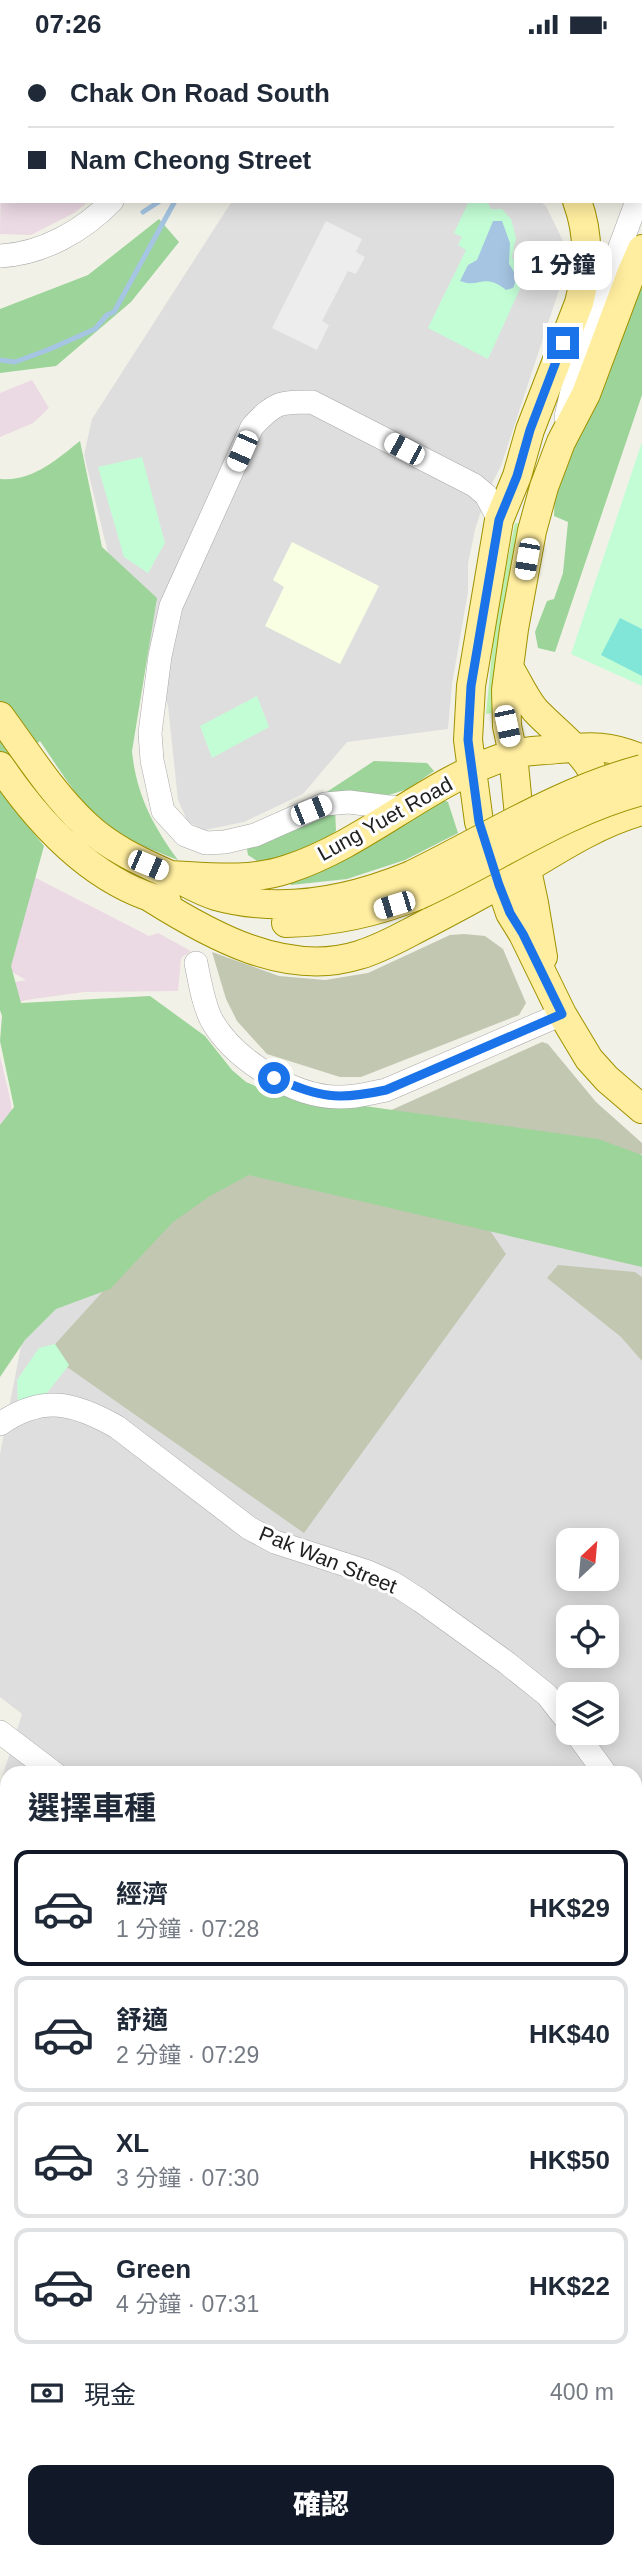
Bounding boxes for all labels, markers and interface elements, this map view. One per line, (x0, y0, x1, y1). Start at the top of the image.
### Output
text: 07:26 (35, 9, 102, 39)
text: Chak On Road South (70, 78, 330, 108)
text: Nam Cheong Street (70, 145, 311, 175)
callout: 1 分鐘 (514, 241, 612, 291)
text: 1 分鐘 (530, 252, 596, 278)
route end (547, 327, 579, 359)
car (224, 428, 261, 474)
car (381, 430, 428, 468)
car (514, 536, 541, 582)
car (493, 703, 522, 749)
street label: Lung Yuet Road (313, 772, 456, 865)
car (288, 792, 335, 828)
car (125, 847, 172, 883)
car (371, 889, 418, 921)
route start (258, 1062, 290, 1094)
street label: Pak Wan Street (256, 1521, 400, 1598)
north arrow (556, 1528, 620, 1591)
map controls (556, 1528, 619, 1745)
button: locate (556, 1605, 619, 1668)
button: layers (556, 1682, 619, 1745)
text: 選擇車種 (28, 1790, 156, 1826)
icon: car (32, 1877, 95, 1940)
text: 經濟 (116, 1879, 168, 1909)
text: HK$29 (529, 1893, 610, 1923)
text: 1 分鐘 · 07:28 (116, 1916, 259, 1942)
icon: car (32, 2003, 95, 2066)
text: 舒適 (116, 2005, 168, 2035)
text: HK$40 (529, 2019, 610, 2049)
text: 2 分鐘 · 07:29 (116, 2042, 259, 2068)
text: XL (116, 2128, 149, 2158)
icon: car (32, 2129, 95, 2192)
text: HK$50 (529, 2145, 610, 2175)
text: 3 分鐘 · 07:30 (116, 2165, 259, 2191)
text: Green (116, 2254, 191, 2284)
icon: car (32, 2255, 95, 2318)
text: HK$22 (529, 2271, 610, 2301)
text: 4 分鐘 · 07:31 (116, 2291, 259, 2317)
icon: cash (28, 2374, 66, 2412)
text: 400 m (550, 2379, 614, 2405)
text: 現金 (84, 2380, 136, 2410)
button: 確認 (28, 2465, 614, 2545)

